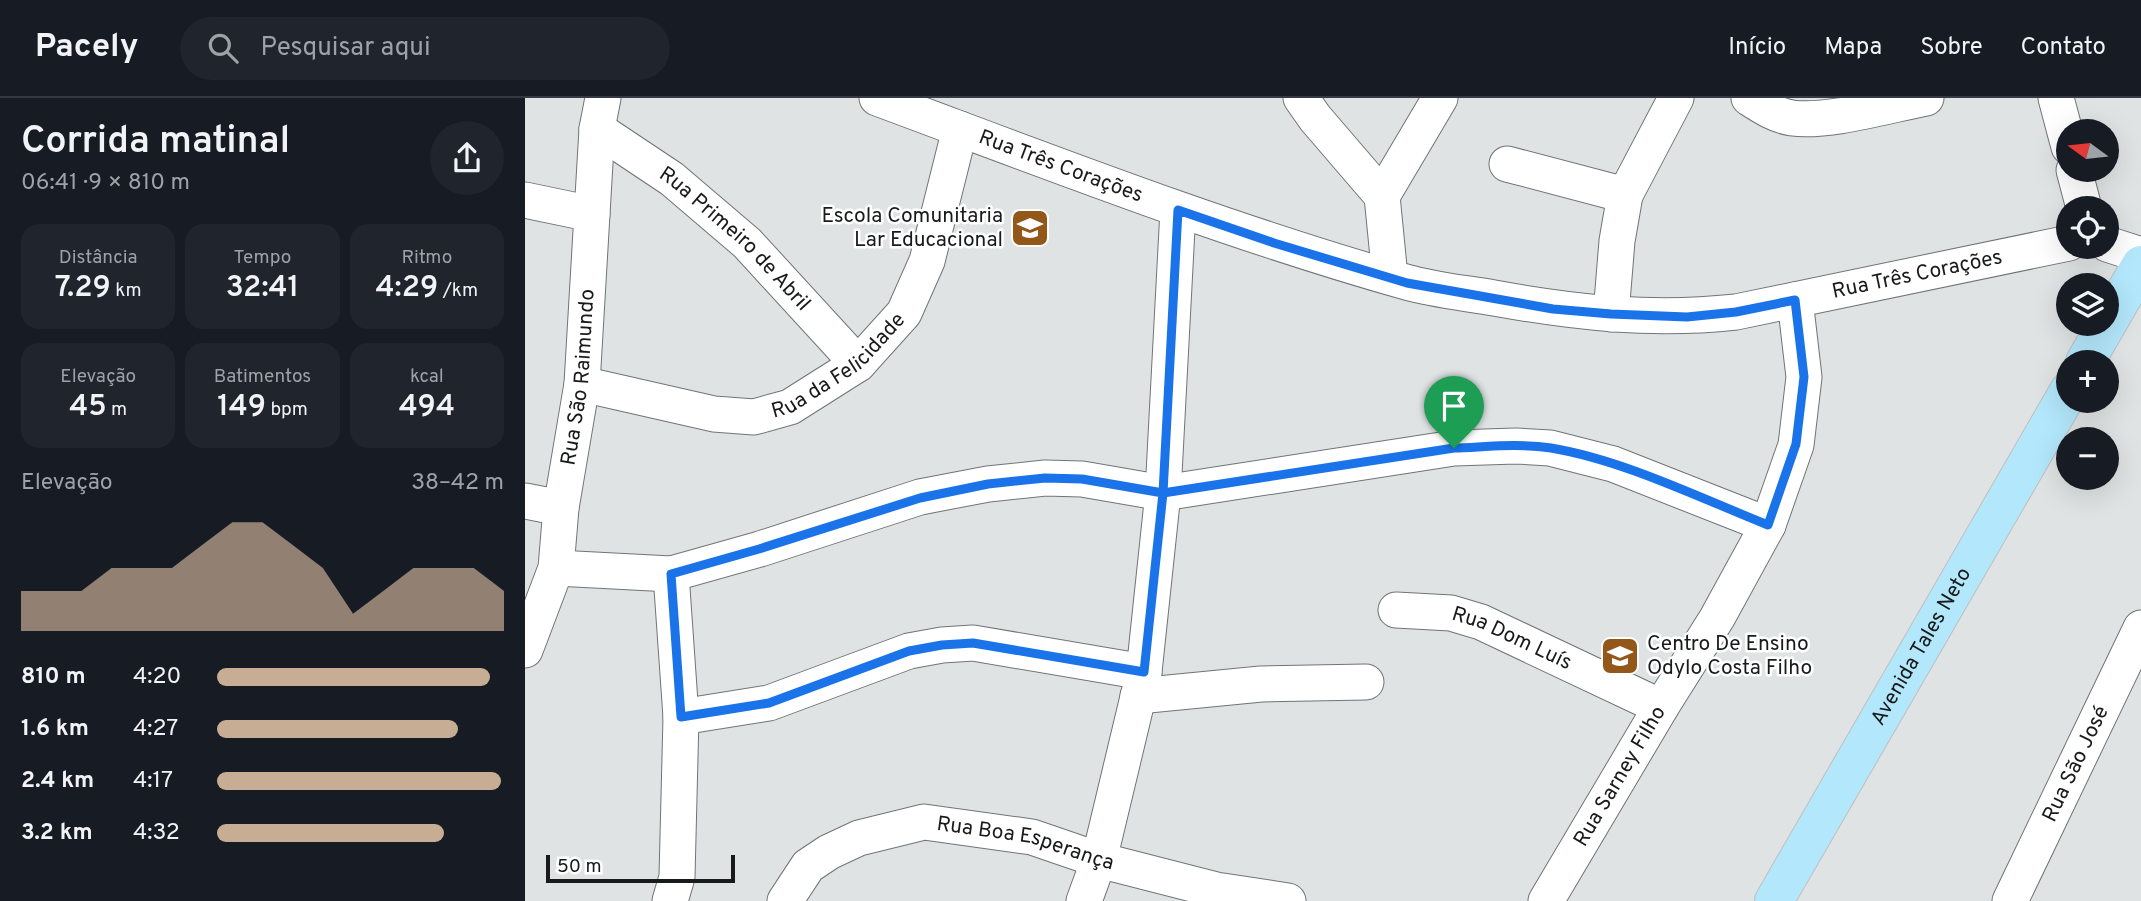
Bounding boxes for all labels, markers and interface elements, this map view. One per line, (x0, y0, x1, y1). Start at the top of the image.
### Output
search box (180, 17, 670, 80)
text: Pacely (35, 27, 138, 69)
icon: search (204, 29, 242, 67)
text: Pesquisar aqui (260, 32, 431, 65)
text: Início (1728, 33, 1786, 63)
text: Mapa (1824, 33, 1882, 63)
text: Sobre (1920, 33, 1983, 63)
text: Contato (2021, 33, 2106, 63)
text: Corrida matinal (21, 118, 290, 167)
north arrow (2056, 119, 2119, 182)
map controls (2056, 119, 2119, 490)
button: share (430, 121, 504, 195)
street label: Rua Três Corações (975, 124, 1147, 209)
street label: Rua Primeiro de Abril (654, 161, 816, 317)
text: 06:41 · 9 × 810 m (21, 169, 190, 198)
button: locate (2056, 196, 2119, 259)
place label: Escola Comunitaria Lar Educacional (822, 203, 1003, 254)
school or university icon: Escola Comunitaria Lar Educacional (1009, 207, 1051, 249)
street label: Rua Três Corações (1830, 244, 2005, 305)
text: Distância (59, 246, 138, 270)
text: Tempo (234, 246, 291, 270)
text: Ritmo (401, 246, 452, 270)
text: 7.29 (55, 270, 111, 307)
text: 32:41 (226, 270, 299, 307)
text: 4:29 (375, 270, 438, 307)
button: layers (2056, 273, 2119, 336)
text: km (111, 279, 142, 303)
text: /km (438, 279, 478, 303)
street label: Rua São Raimundo (555, 288, 601, 468)
street label: Rua da Felicidade (768, 307, 911, 425)
button: + (2056, 350, 2119, 413)
text: Elevação (60, 365, 136, 389)
text: Batimentos (214, 365, 311, 389)
text: kcal (410, 365, 444, 389)
pin (1424, 376, 1484, 448)
icon: arrive (1435, 387, 1473, 425)
text: 45 (69, 389, 107, 426)
text: 149 (217, 389, 266, 426)
text: 494 (399, 389, 455, 426)
text: m (107, 398, 127, 422)
text: bpm (266, 398, 308, 422)
button: − (2056, 427, 2119, 490)
text: Elevação (21, 469, 113, 498)
text: 38–42 m (411, 469, 504, 498)
street label: Avenida Tales Neto (1865, 563, 1978, 730)
street label: Rua Dom Luís (1449, 600, 1576, 676)
place label: Centro De Ensino Odylo Costa Filho (1647, 631, 1812, 682)
school or university icon: Centro De Ensino Odylo Costa Filho (1599, 635, 1641, 677)
text: 810 m (21, 663, 86, 692)
text: 4:20 (133, 663, 181, 692)
street label: Rua Sarney Filho (1568, 701, 1672, 852)
street label: Rua São José (2036, 701, 2115, 827)
text: 1.6 km (21, 715, 89, 744)
text: 4:27 (133, 715, 178, 744)
text: 2.4 km (21, 767, 94, 796)
text: 4:17 (133, 767, 173, 796)
street label: Rua Boa Esperança (935, 810, 1117, 877)
text: 3.2 km (21, 819, 93, 848)
text: 4:32 (133, 819, 180, 848)
scale bar (546, 852, 735, 884)
text: 50 m (557, 855, 602, 879)

